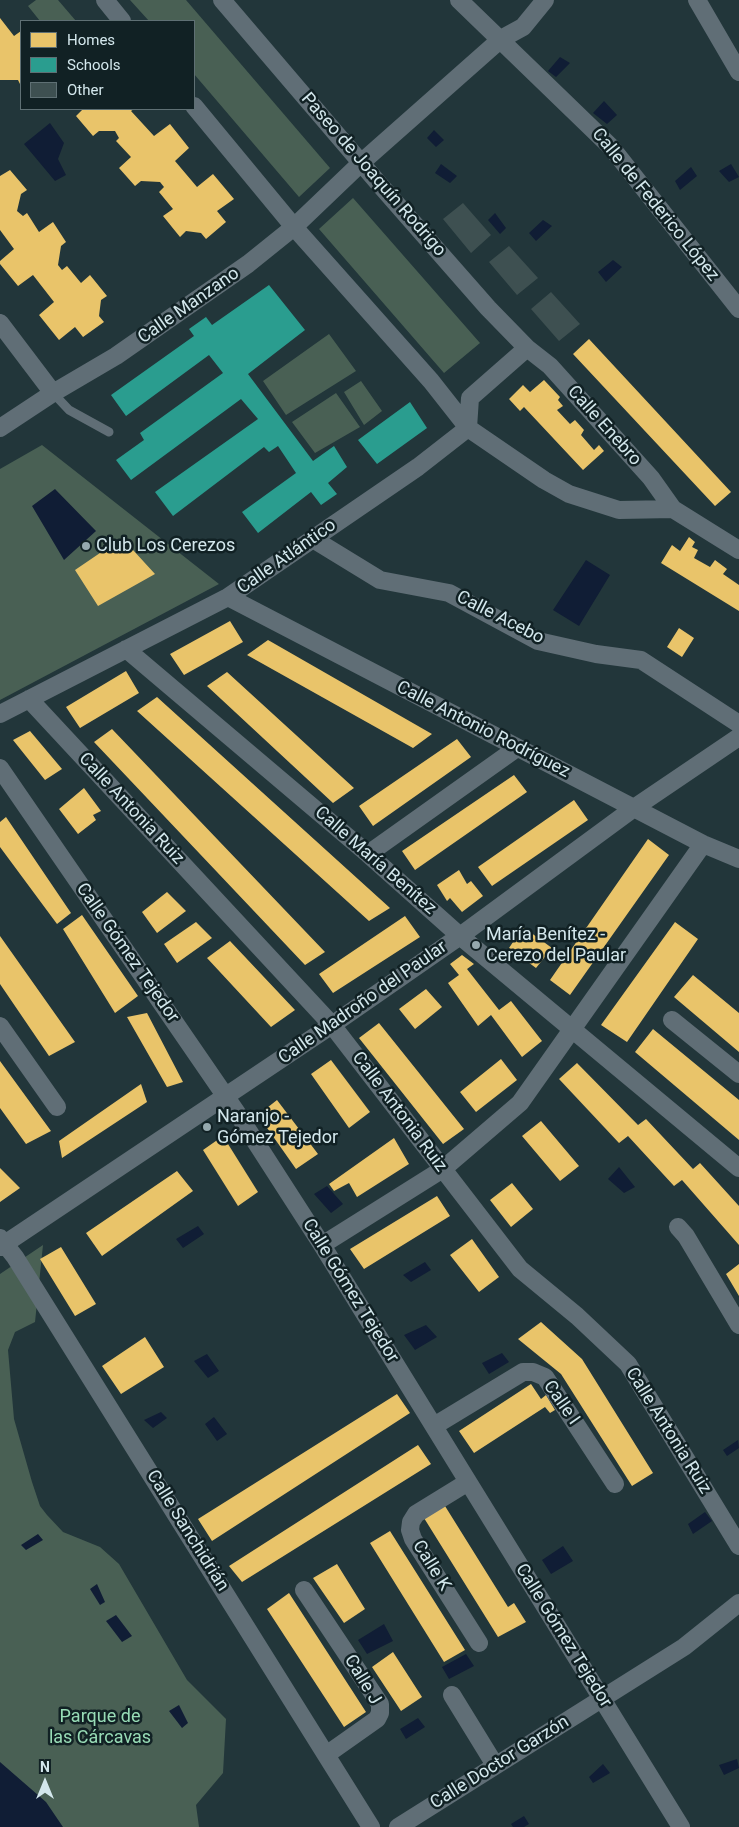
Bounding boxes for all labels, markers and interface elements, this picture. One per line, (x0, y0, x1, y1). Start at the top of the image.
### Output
legend (20, 20, 195, 110)
text: Homes (67, 31, 115, 49)
text: Schools (67, 56, 121, 74)
text: Other (67, 81, 104, 99)
street label: Paseo de Joaquín Rodrigo (296, 89, 450, 261)
street label: Calle de Federico López (587, 124, 723, 286)
street label: Calle Manzano (134, 263, 244, 349)
street label: Calle Enebro (562, 382, 646, 470)
street label: Calle Atlántico (233, 515, 341, 599)
place label: Club Los Cerezos (96, 535, 235, 557)
marker: Club Los Cerezos (80, 540, 92, 552)
street label: Calle Acebo (453, 587, 547, 649)
street label: Calle Antonio Rodríguez (393, 677, 573, 783)
street label: Calle Antonia Ruiz (74, 749, 188, 869)
street label: Calle María Benítez (310, 802, 440, 920)
street label: Calle Gómez Tejedor (71, 879, 183, 1027)
place label: María Benítez - Cerezo del Paular (486, 924, 626, 966)
street label: Calle Madroño del Paular (275, 937, 451, 1069)
marker: María Benítez - Cerezo del Paular (470, 939, 482, 951)
street label: Calle Antonia Ruiz (347, 1048, 451, 1176)
place label: Naranjo - Gómez Tejedor (217, 1106, 338, 1148)
marker: Naranjo - Gómez Tejedor (201, 1121, 213, 1133)
street label: Calle Gómez Tejedor (297, 1215, 403, 1367)
street label: Calle Antonia Ruiz (620, 1364, 716, 1498)
street label: Calle I (538, 1377, 584, 1429)
street label: Calle Sanchidrián (141, 1466, 233, 1596)
street label: Calle K (407, 1537, 455, 1595)
street label: Calle Gómez Tejedor (510, 1560, 616, 1712)
street label: Calle J (339, 1651, 385, 1709)
park label: Parque de las Cárcavas (49, 1706, 151, 1748)
street label: Calle Doctor Garzón (427, 1712, 573, 1814)
north arrow (20, 1757, 70, 1807)
text: N (40, 1759, 50, 1775)

